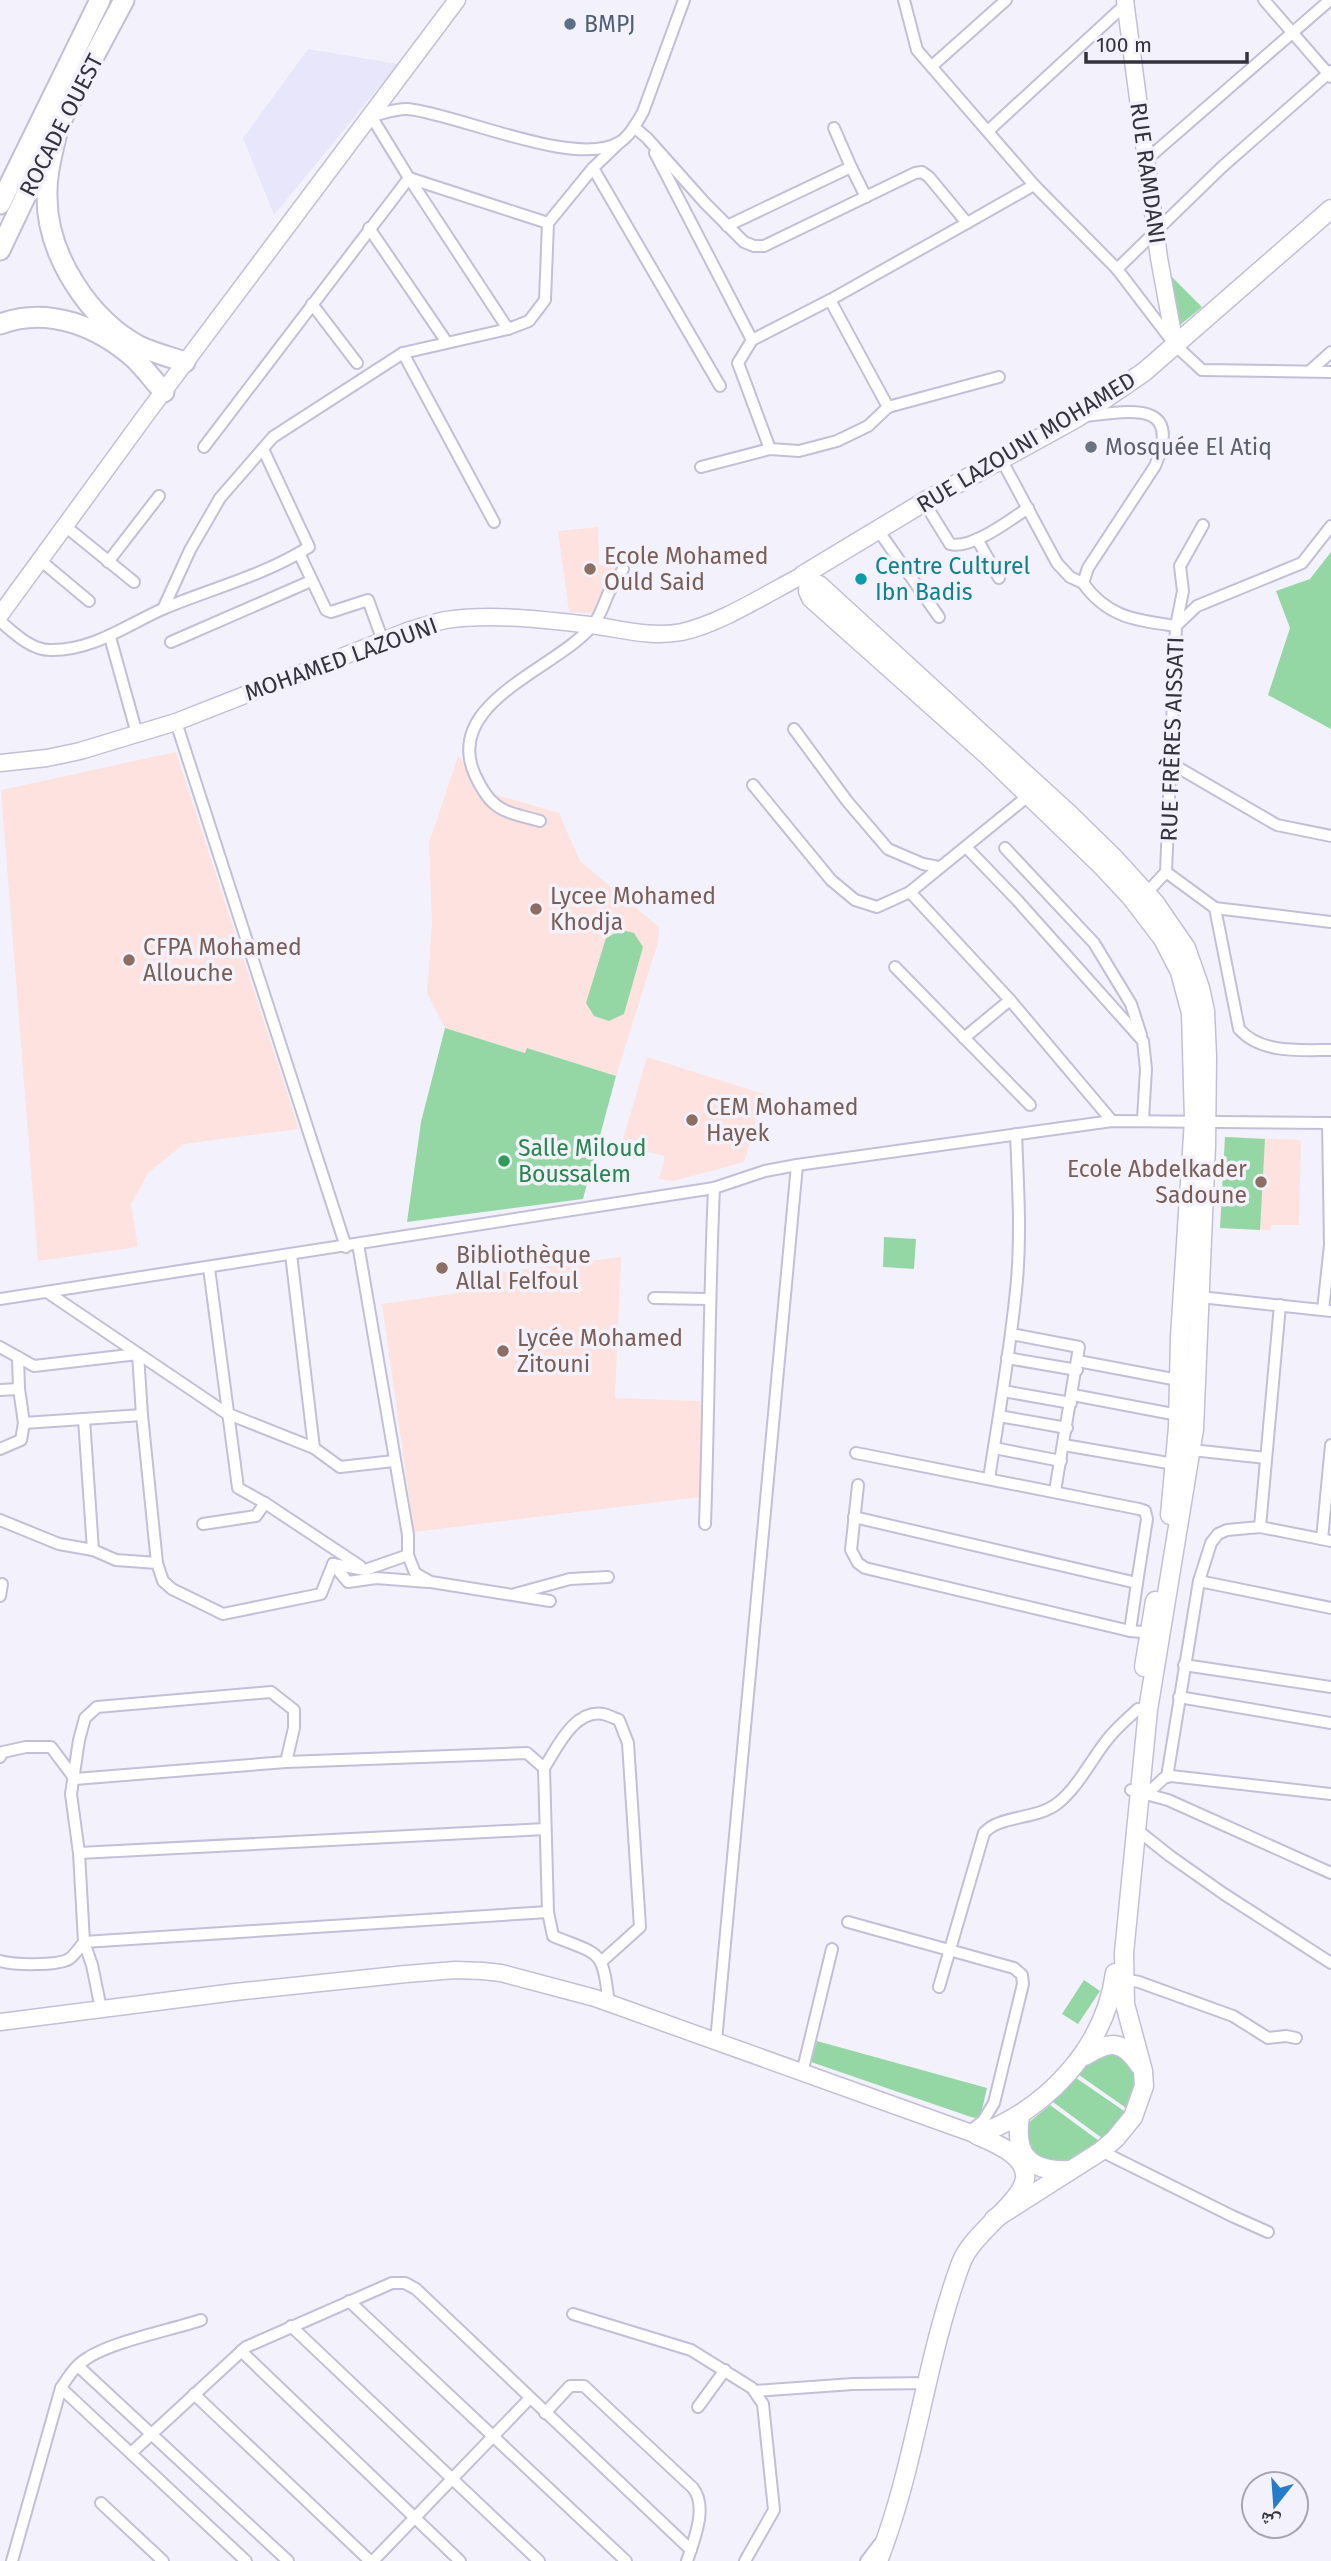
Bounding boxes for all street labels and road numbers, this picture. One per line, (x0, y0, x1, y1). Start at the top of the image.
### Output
street label: ROCADE OUEST (13, 49, 109, 201)
street label: RUE RAMDANI (1124, 100, 1172, 246)
street label: RUE LAZOUNI MOHAMED (911, 365, 1141, 519)
street label: MOHAMED LAZOUNI (241, 611, 441, 707)
street label: RUE FRÈRES AISSATI (1153, 636, 1190, 842)

